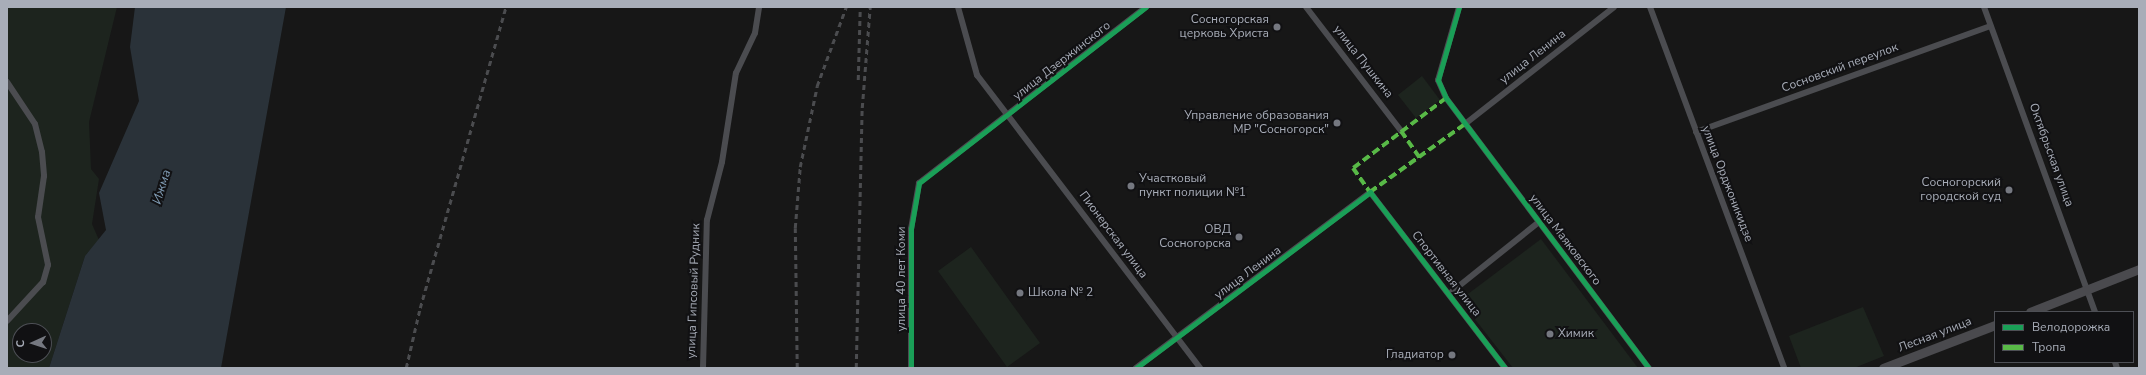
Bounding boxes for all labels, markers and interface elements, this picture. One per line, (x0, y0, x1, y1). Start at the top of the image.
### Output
place label: Сосногорская церковь Христа (1180, 13, 1269, 41)
street label: улица Дзержинского (1010, 18, 1114, 104)
marker: Сосногорская церковь Христа (1272, 22, 1282, 32)
street label: улица Пушкина (1330, 23, 1396, 101)
street label: улица Ленина (1497, 27, 1569, 87)
street label: Сосновский переулок (1780, 40, 1900, 96)
street label: Октябрьская улица (2026, 101, 2076, 209)
place label: Управление образования МР "Сосногорск" (1184, 109, 1329, 137)
marker: Управление образования МР "Сосногорск" (1332, 118, 1342, 128)
street label: улица Орджоникидзе (1698, 124, 1756, 244)
water label: Ижма (149, 168, 175, 206)
place label: Участковый пункт полиции №1 (1139, 172, 1246, 200)
place label: Сосногорский городской суд (1920, 176, 2001, 204)
marker: Участковый пункт полиции №1 (1126, 181, 1136, 191)
marker: Сосногорский городской суд (2004, 185, 2014, 195)
street label: Пионерская улица (1076, 189, 1150, 281)
street label: улица Маяковского (1526, 192, 1604, 288)
street label: улица Гипсовый Рудник (684, 223, 704, 359)
place label: ОВД Сосногорска (1159, 223, 1231, 251)
street label: улица 40 лет Коми (895, 226, 909, 332)
street label: Спортивная улица (1408, 228, 1484, 320)
marker: ОВД Сосногорска (1234, 232, 1244, 242)
street label: улица Ленина (1212, 243, 1284, 303)
place label: Школа № 2 (1028, 286, 1093, 300)
marker: Школа № 2 (1015, 288, 1025, 298)
legend (1994, 311, 2134, 363)
street label: Лесная улица (1896, 314, 1974, 356)
text: Велодорожка (2032, 319, 2110, 335)
north arrow (12, 323, 52, 363)
place label: Химик (1558, 327, 1594, 341)
marker: Химик (1545, 329, 1555, 339)
text: С (13, 339, 28, 348)
text: Тропа (2032, 339, 2066, 355)
place label: Гладиатор (1386, 348, 1444, 362)
marker: Гладиатор (1447, 350, 1457, 360)

